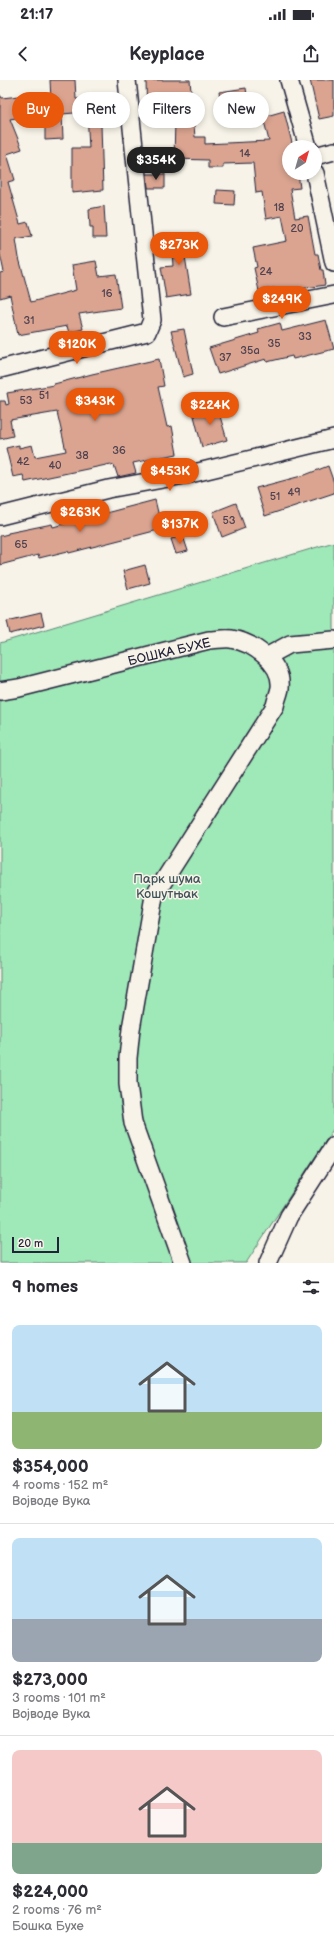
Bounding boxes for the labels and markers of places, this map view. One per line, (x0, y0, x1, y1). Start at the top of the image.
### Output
pin: $354K (128, 147, 184, 181)
pin: $273K (151, 232, 207, 266)
pin: $249K (254, 286, 310, 320)
pin: $120K (49, 331, 105, 365)
pin: $343K (67, 388, 123, 422)
pin: $224K (182, 392, 238, 426)
pin: $453K (142, 458, 198, 492)
pin: $263K (52, 499, 108, 533)
pin: $137K (152, 511, 208, 545)

